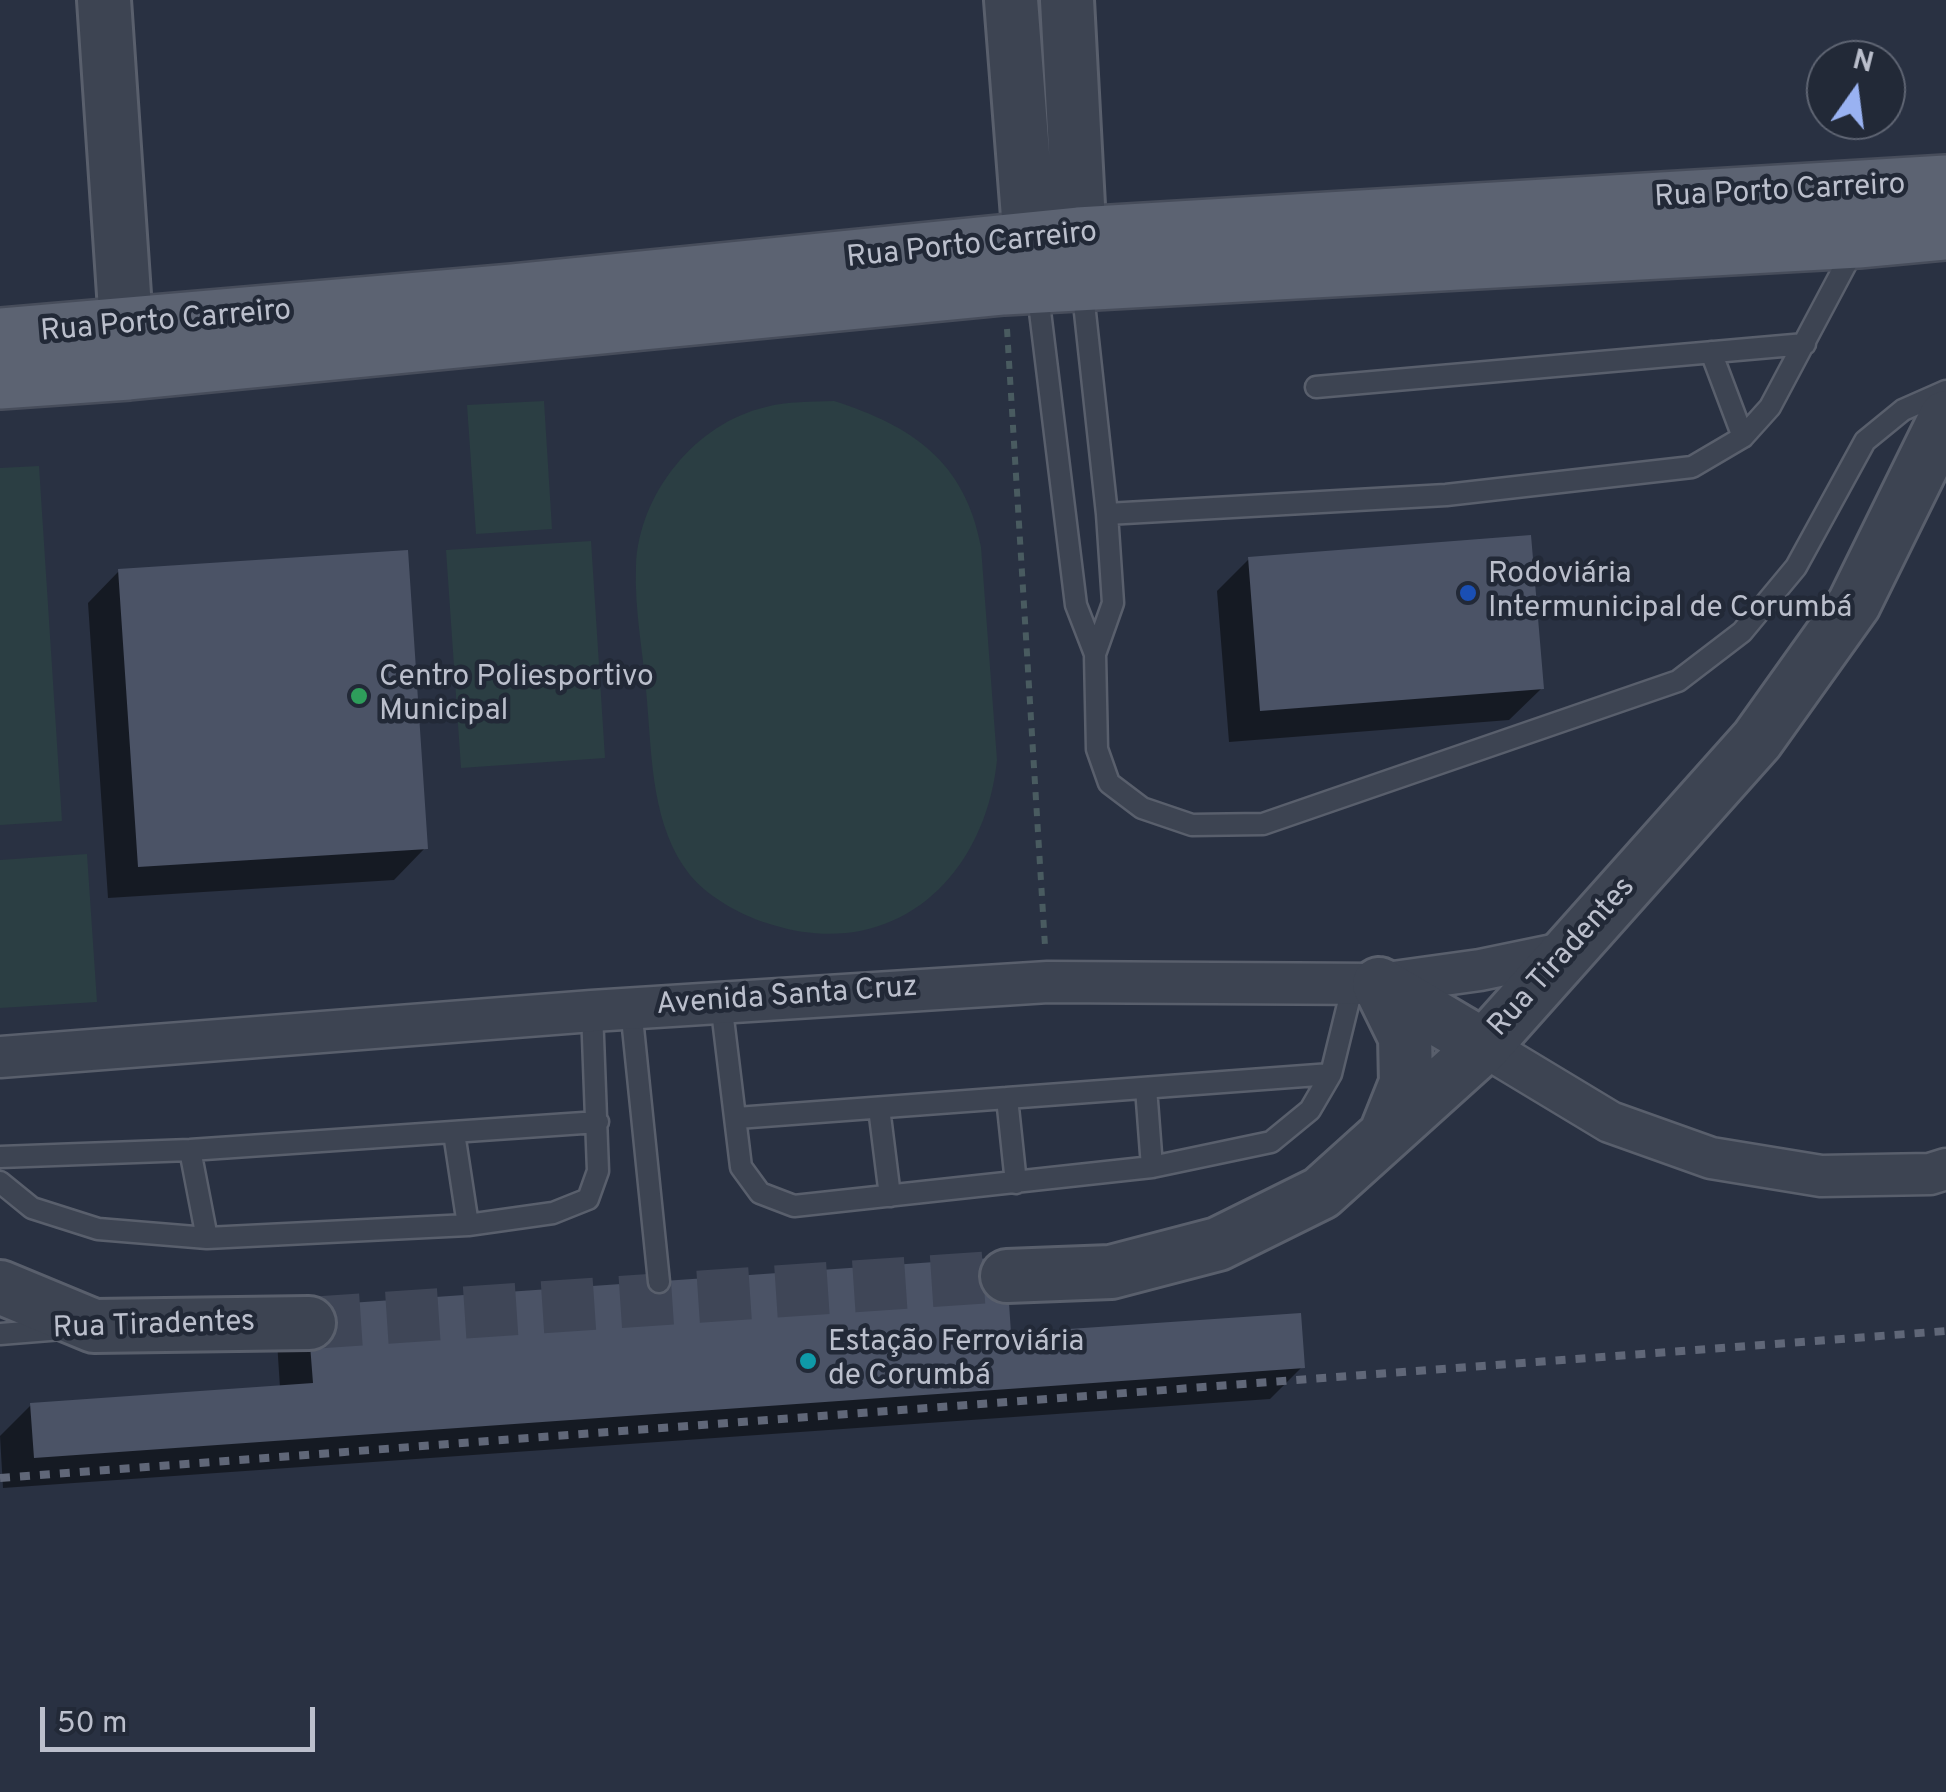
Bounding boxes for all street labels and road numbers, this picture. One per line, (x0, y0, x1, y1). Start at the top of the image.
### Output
street label: Rua Porto Carreiro (1654, 168, 1906, 218)
street label: Rua Porto Carreiro (845, 216, 1099, 278)
street label: Rua Porto Carreiro (39, 294, 293, 352)
street label: Rua Tiradentes (1482, 871, 1644, 1045)
street label: Avenida Santa Cruz (655, 971, 919, 1025)
street label: Rua Tiradentes (52, 1305, 256, 1349)

